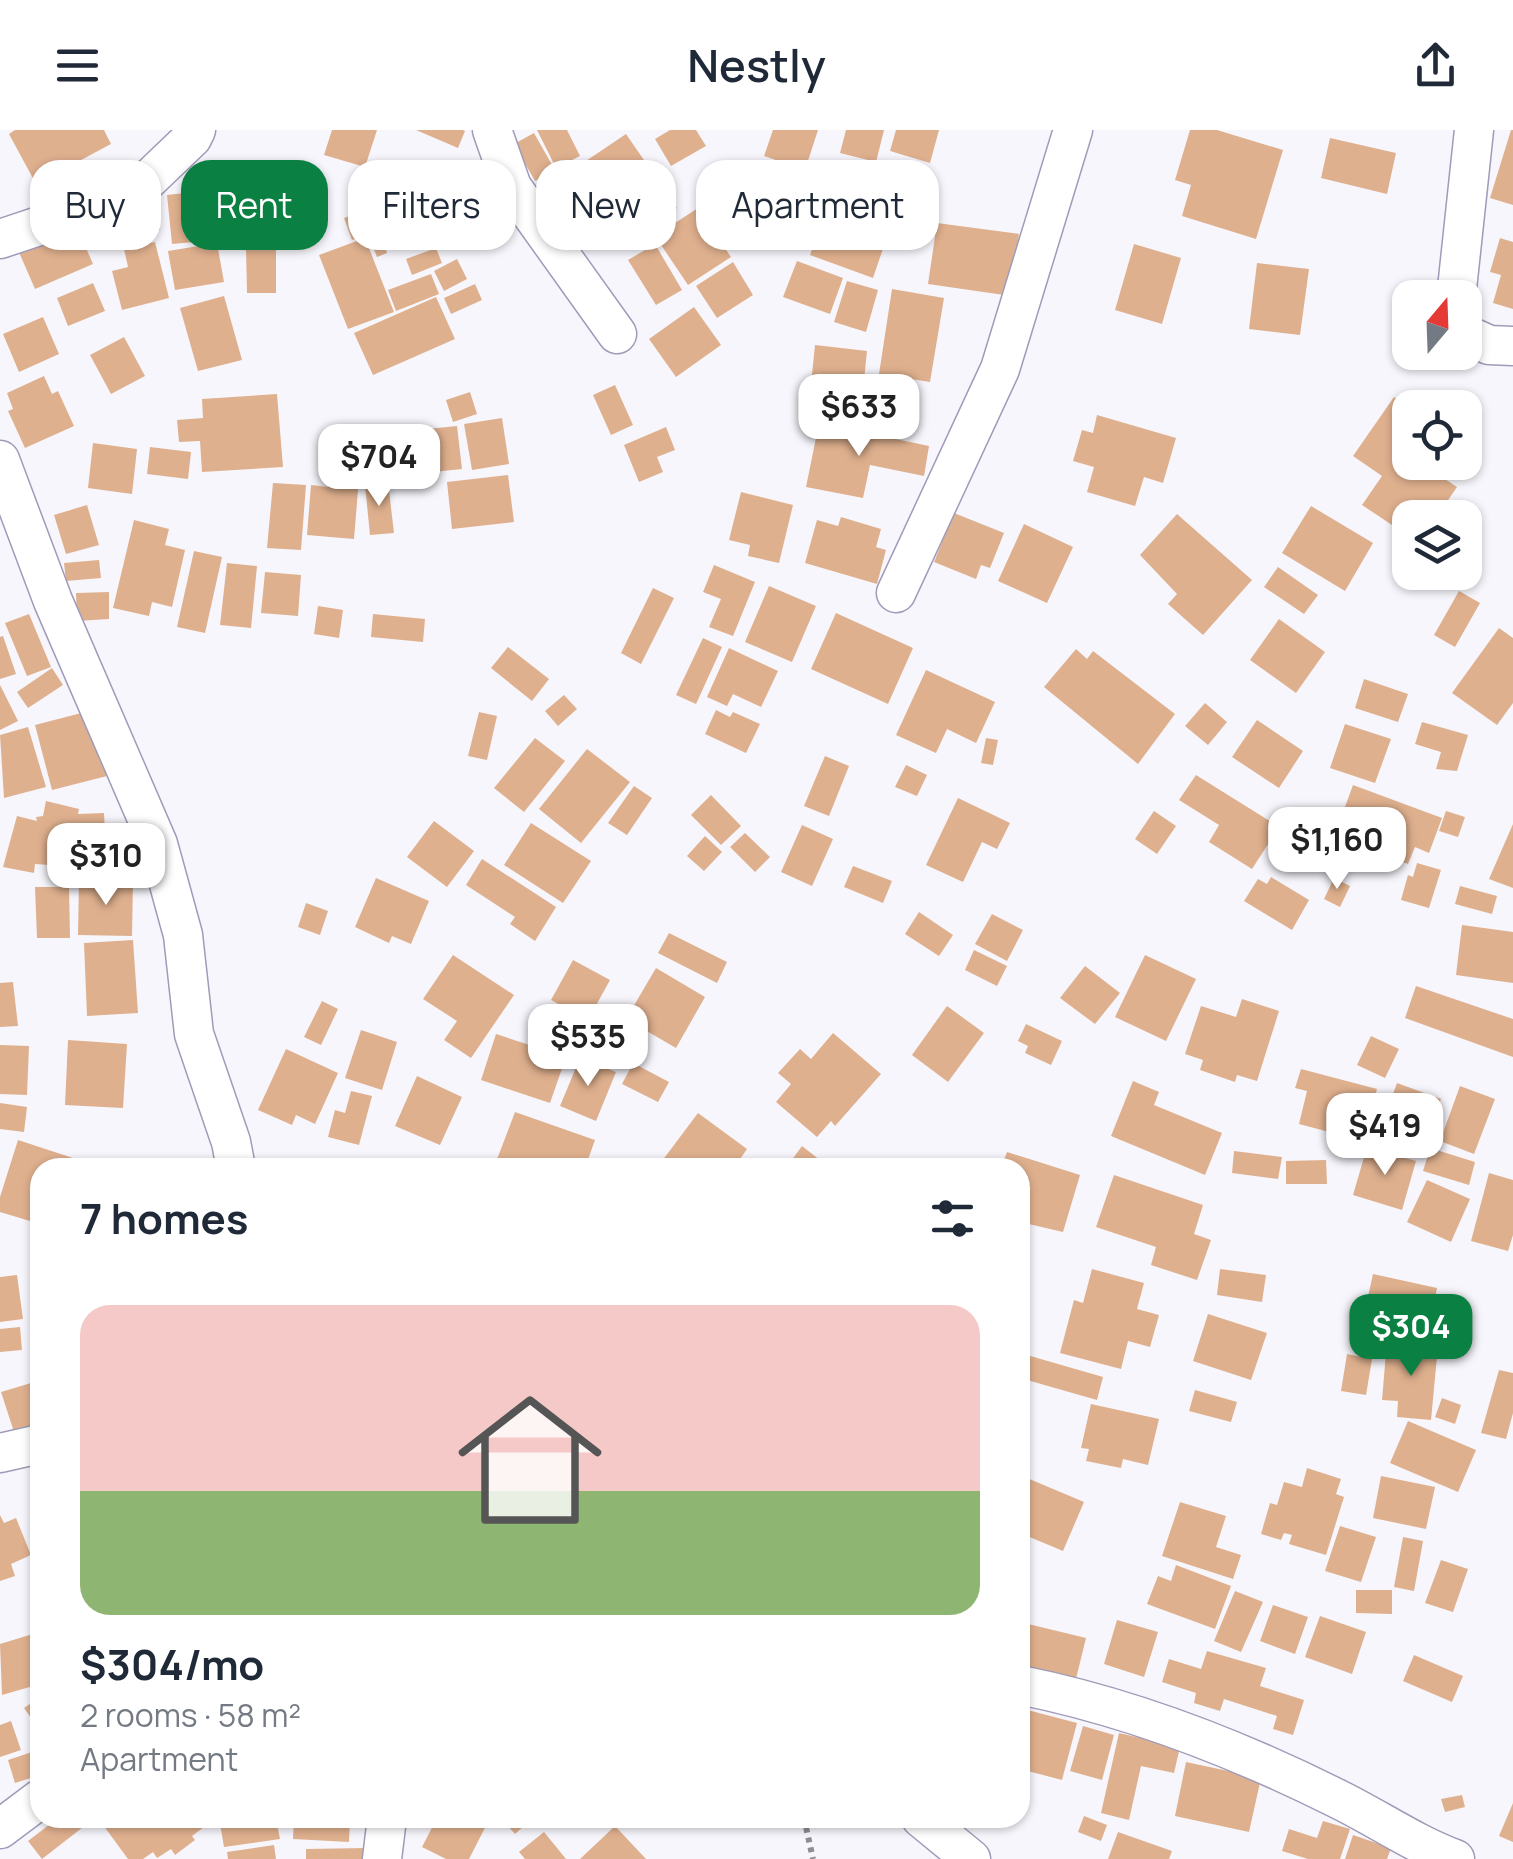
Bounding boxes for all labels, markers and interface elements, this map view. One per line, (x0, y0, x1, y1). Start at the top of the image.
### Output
text: Nestly (687, 34, 826, 96)
icon: menu (50, 38, 105, 93)
icon: share (1408, 38, 1463, 93)
chip: Buy (30, 160, 161, 250)
chip: Rent (181, 160, 328, 250)
chip: Filters (348, 160, 516, 250)
chip: New (536, 160, 676, 250)
chip: Apartment (696, 160, 939, 250)
north arrow (1392, 280, 1482, 370)
map controls (1392, 280, 1482, 590)
pin: $633 (800, 374, 918, 459)
text: $633 (820, 384, 898, 428)
button: locate (1392, 390, 1482, 480)
pin: $704 (320, 424, 438, 509)
text: $704 (340, 434, 418, 478)
button: layers (1392, 500, 1482, 590)
pin: $1,160 (1256, 807, 1418, 892)
text: $1,160 (1290, 817, 1384, 861)
pin: $310 (47, 823, 165, 908)
text: $310 (69, 833, 143, 877)
pin: $535 (529, 1004, 647, 1089)
text: $535 (550, 1014, 626, 1058)
pin: $419 (1326, 1093, 1444, 1178)
text: $419 (1348, 1103, 1422, 1147)
text: 7 homes (80, 1189, 248, 1247)
icon: filters (925, 1191, 980, 1246)
pin: $304 (1352, 1294, 1470, 1379)
text: $304 (1371, 1304, 1451, 1348)
icon: home (440, 1370, 620, 1550)
text: $304/mo (80, 1635, 264, 1693)
text: 2 rooms · 58 m² (80, 1693, 301, 1737)
text: Apartment (80, 1737, 238, 1781)

